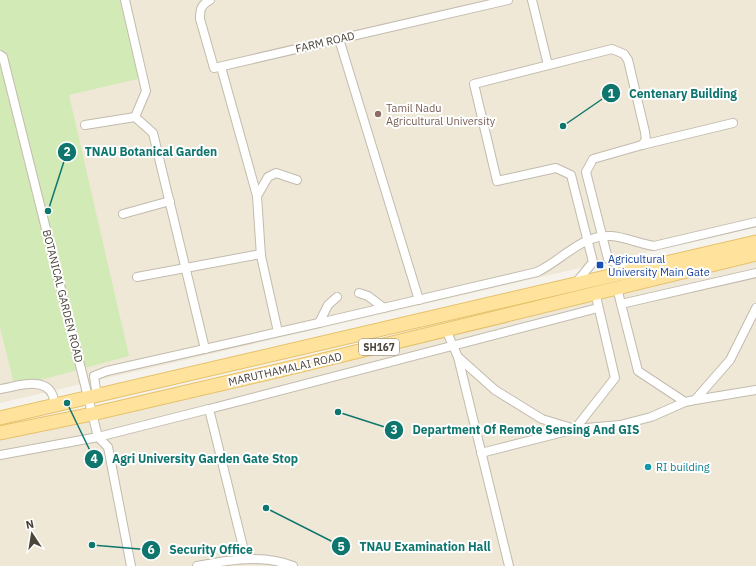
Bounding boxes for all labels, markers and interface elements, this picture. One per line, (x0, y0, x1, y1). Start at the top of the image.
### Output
street label: FARM ROAD (294, 28, 356, 56)
callout: Centenary Building (601, 81, 745, 105)
text: 1 (607, 86, 615, 101)
text: Centenary Building (629, 86, 737, 101)
place label: Tamil Nadu Agricultural University (386, 101, 496, 128)
marker: Tamil Nadu Agricultural University (373, 109, 383, 119)
callout: TNAU Botanical Garden (57, 140, 225, 164)
text: 2 (63, 144, 71, 159)
text: TNAU Botanical Garden (85, 144, 217, 159)
street label: BOTANICAL GARDEN ROAD (40, 228, 86, 364)
place label: Agricultural University Main Gate (608, 252, 710, 279)
marker: Agricultural University Main Gate (595, 260, 605, 270)
road number: SH167 (359, 339, 399, 355)
street label: MARUTHAMALAI ROAD (227, 349, 343, 389)
callout: Department Of Remote Sensing And GIS (384, 418, 647, 442)
text: 3 (390, 422, 398, 437)
text: Department Of Remote Sensing And GIS (413, 422, 639, 437)
callout: Agri University Garden Gate Stop (84, 447, 306, 471)
text: 4 (90, 451, 98, 466)
text: Agri University Garden Gate Stop (112, 451, 298, 466)
place label: RI building (656, 460, 710, 474)
marker: RI building (643, 462, 653, 472)
north arrow (12, 514, 52, 554)
text: N (25, 517, 35, 532)
callout: TNAU Examination Hall (331, 534, 498, 558)
callout: Security Office (141, 538, 260, 562)
text: 5 (337, 539, 345, 554)
text: TNAU Examination Hall (359, 539, 491, 554)
text: 6 (147, 542, 155, 557)
text: Security Office (169, 542, 253, 557)

